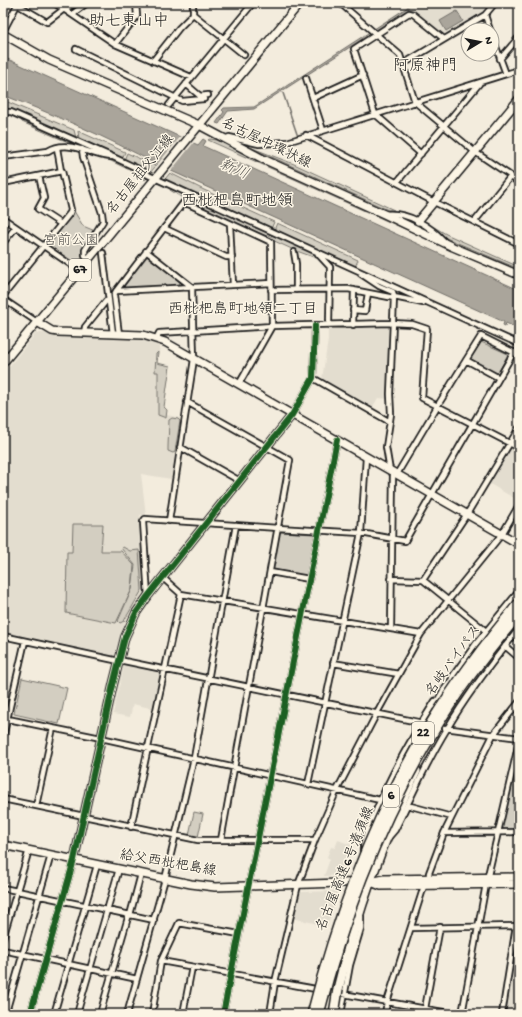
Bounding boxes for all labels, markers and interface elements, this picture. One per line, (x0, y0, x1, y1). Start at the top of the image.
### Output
district label: 助七東山中 (89, 11, 169, 32)
north arrow (460, 22, 500, 62)
text: N (481, 36, 494, 45)
district label: 阿原神門 (393, 57, 457, 77)
street label: 名古屋中環状線 (218, 115, 314, 173)
street label: 名古屋祖父江線 (104, 132, 178, 218)
water label: 新川 (217, 156, 251, 184)
district label: 西枇杷島町地領 (181, 192, 293, 212)
park label: 宮前公園 (43, 233, 99, 250)
road number: 67 (69, 259, 91, 281)
district label: 西枇杷島町地領二丁目 (168, 300, 318, 319)
street label: 名岐バイパス (423, 622, 485, 700)
road number: 22 (412, 722, 434, 744)
road number: 6 (383, 785, 399, 807)
street label: 名古屋高速6号清須線 (313, 804, 379, 934)
street label: 給父西枇杷島線 (118, 847, 218, 881)

